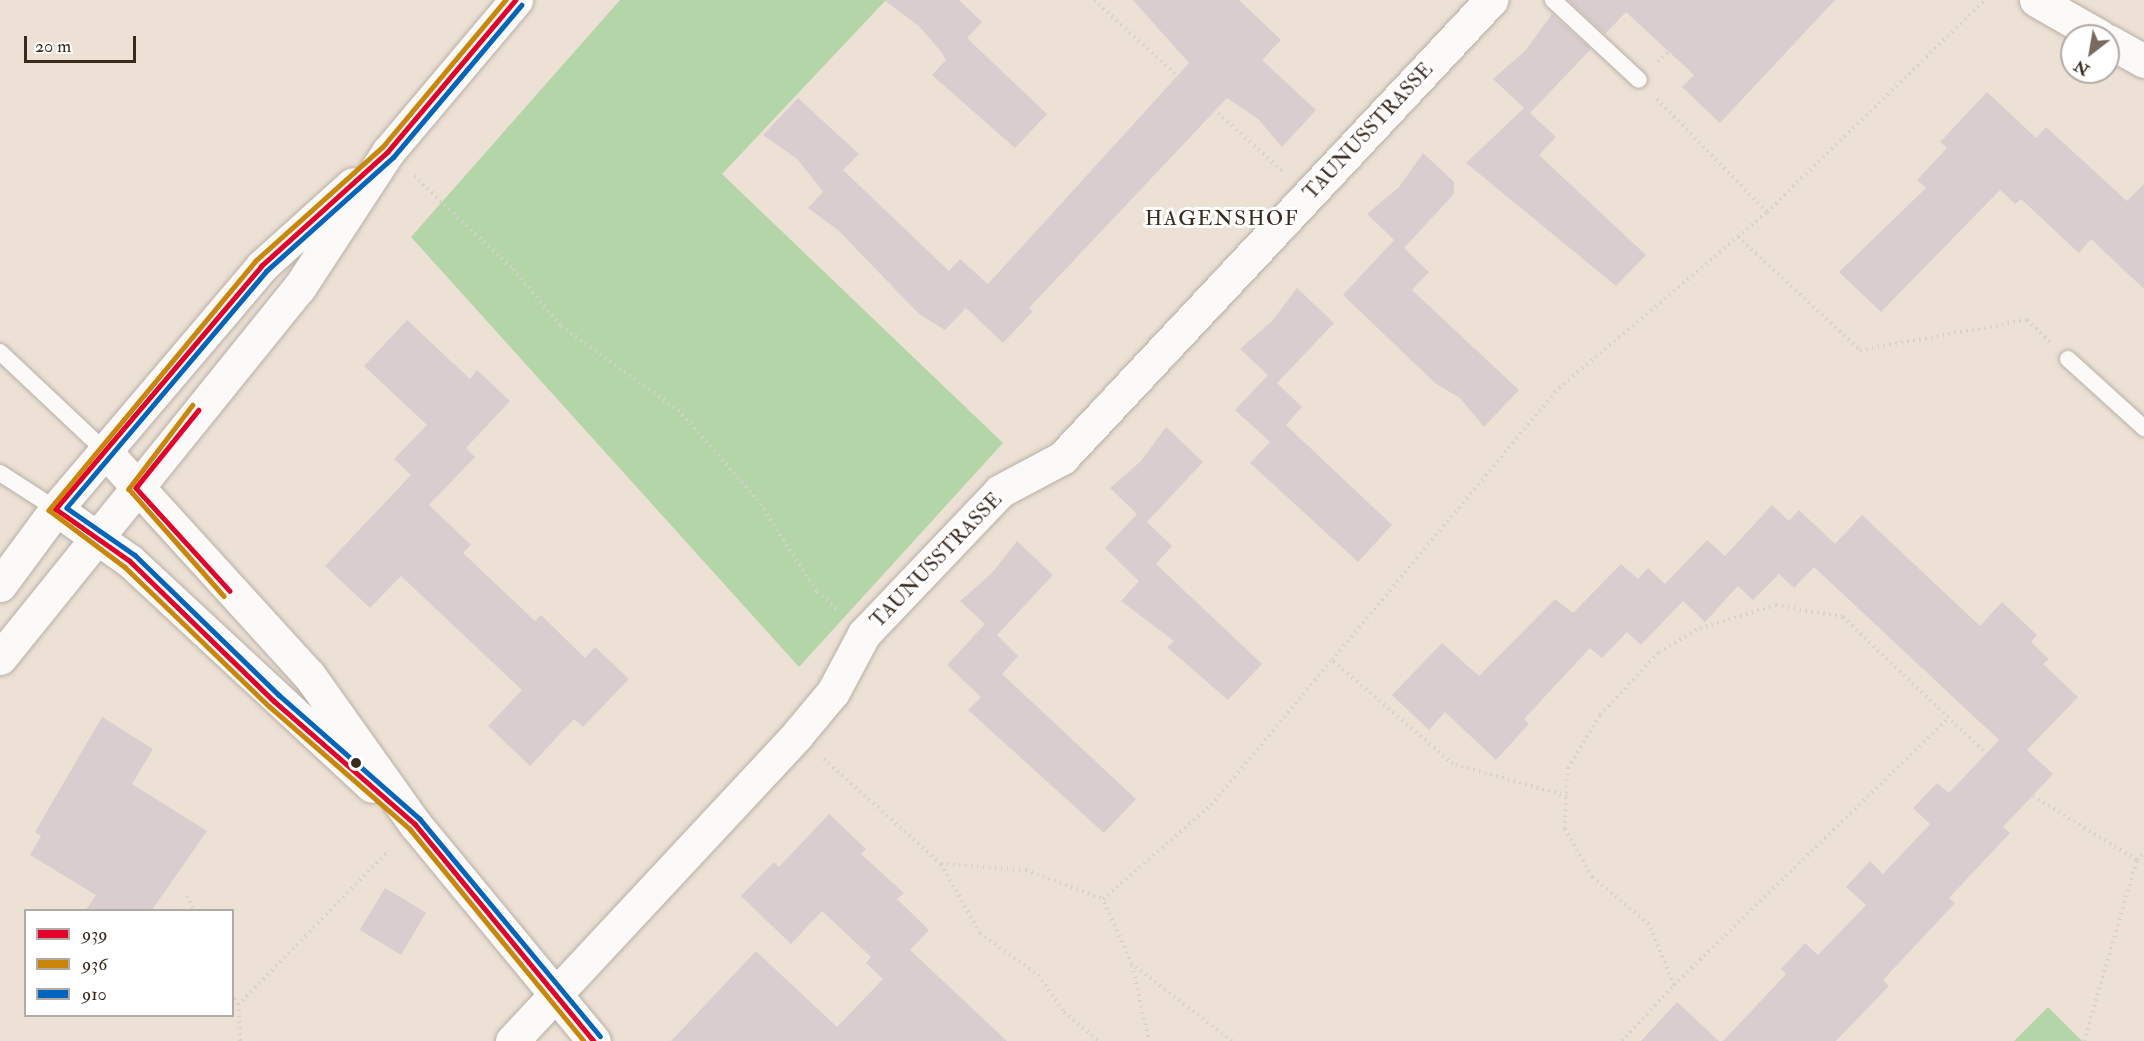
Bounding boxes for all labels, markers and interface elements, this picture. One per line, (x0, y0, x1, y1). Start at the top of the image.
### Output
scale bar (27, 24, 140, 62)
north arrow (2060, 24, 2120, 84)
text: 20 m (35, 35, 71, 58)
text: N (2070, 55, 2093, 80)
street label: TAUNUSSTRASSE (1298, 58, 1438, 204)
district label: HAGENSHOF (1145, 206, 1299, 232)
street label: TAUNUSSTRASSE (865, 487, 1007, 633)
unlabelled marker (350, 757, 362, 769)
legend (24, 909, 234, 1017)
text: 939 (82, 923, 107, 946)
text: 936 (82, 953, 107, 976)
text: 910 (82, 983, 107, 1006)

